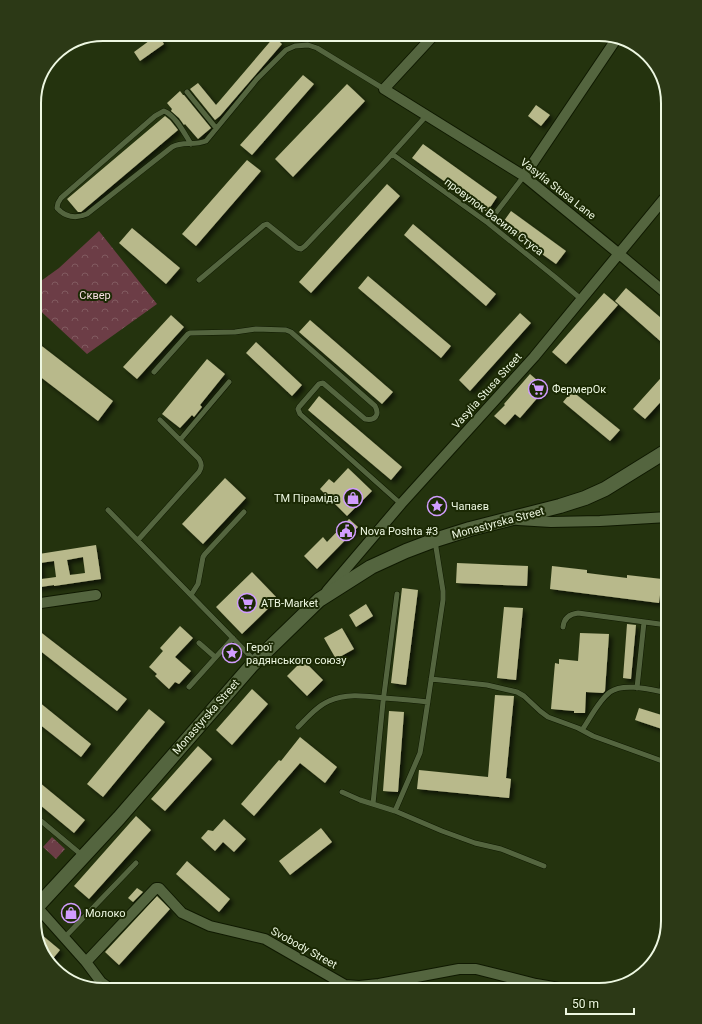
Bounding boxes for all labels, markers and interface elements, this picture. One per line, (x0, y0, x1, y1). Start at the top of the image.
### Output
street label: Vasylia Stusa Lane (518, 156, 598, 223)
street label: провулок Василя Стуса (442, 175, 546, 259)
park label: Сквер (79, 289, 111, 302)
street label: Vasylia Stusa Street (450, 350, 525, 432)
supermarket icon: ФермерОк (527, 378, 549, 400)
place label: ФермерОк (552, 383, 606, 396)
shop icon: ТМ Піраміда (342, 487, 364, 509)
place label: ТМ Піраміда (274, 492, 339, 505)
place icon: Чапаєв (426, 495, 448, 517)
place label: Чапаєв (451, 500, 489, 513)
street label: Monastyrska Street (450, 504, 546, 542)
public building icon: Nova Poshta #3 (335, 520, 357, 542)
place label: Nova Poshta #3 (360, 525, 438, 538)
supermarket icon: ATB-Market (236, 592, 258, 614)
place label: ATB-Market (261, 597, 319, 610)
place label: Герої радянського союзу (246, 641, 347, 667)
place icon: Герої радянського союзу (221, 642, 243, 664)
street label: Monastyrska Street (170, 677, 242, 757)
shop icon: Молоко (60, 902, 82, 924)
place label: Молоко (85, 907, 126, 920)
street label: Svobody Street (269, 924, 340, 972)
scale bar (566, 990, 634, 1016)
text: 50 m (572, 997, 599, 1011)

